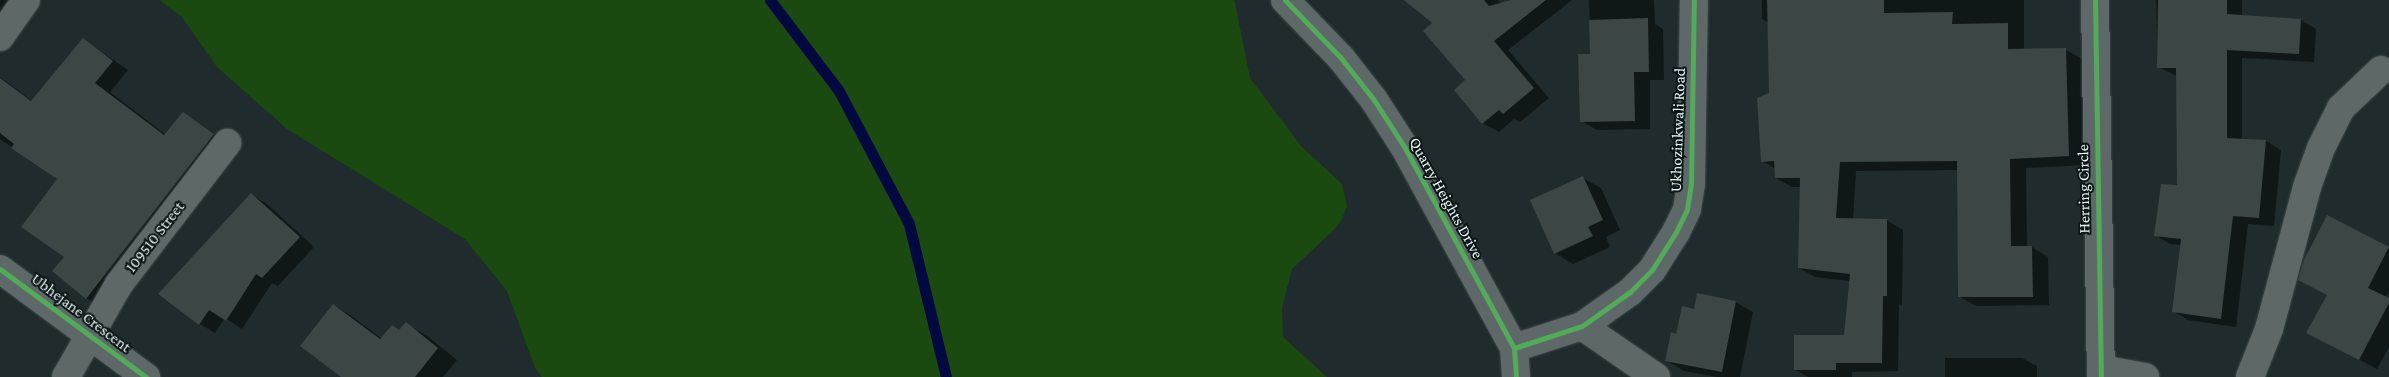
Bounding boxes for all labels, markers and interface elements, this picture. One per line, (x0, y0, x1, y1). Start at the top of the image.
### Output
street label: Ukhozinkwali Road (1666, 68, 1690, 192)
street label: Quarry Heights Drive (1405, 134, 1487, 262)
street label: Herring Circle (2074, 144, 2094, 234)
street label: 109510 Street (121, 198, 189, 276)
street label: Ubhejane Crescent (27, 269, 135, 357)

